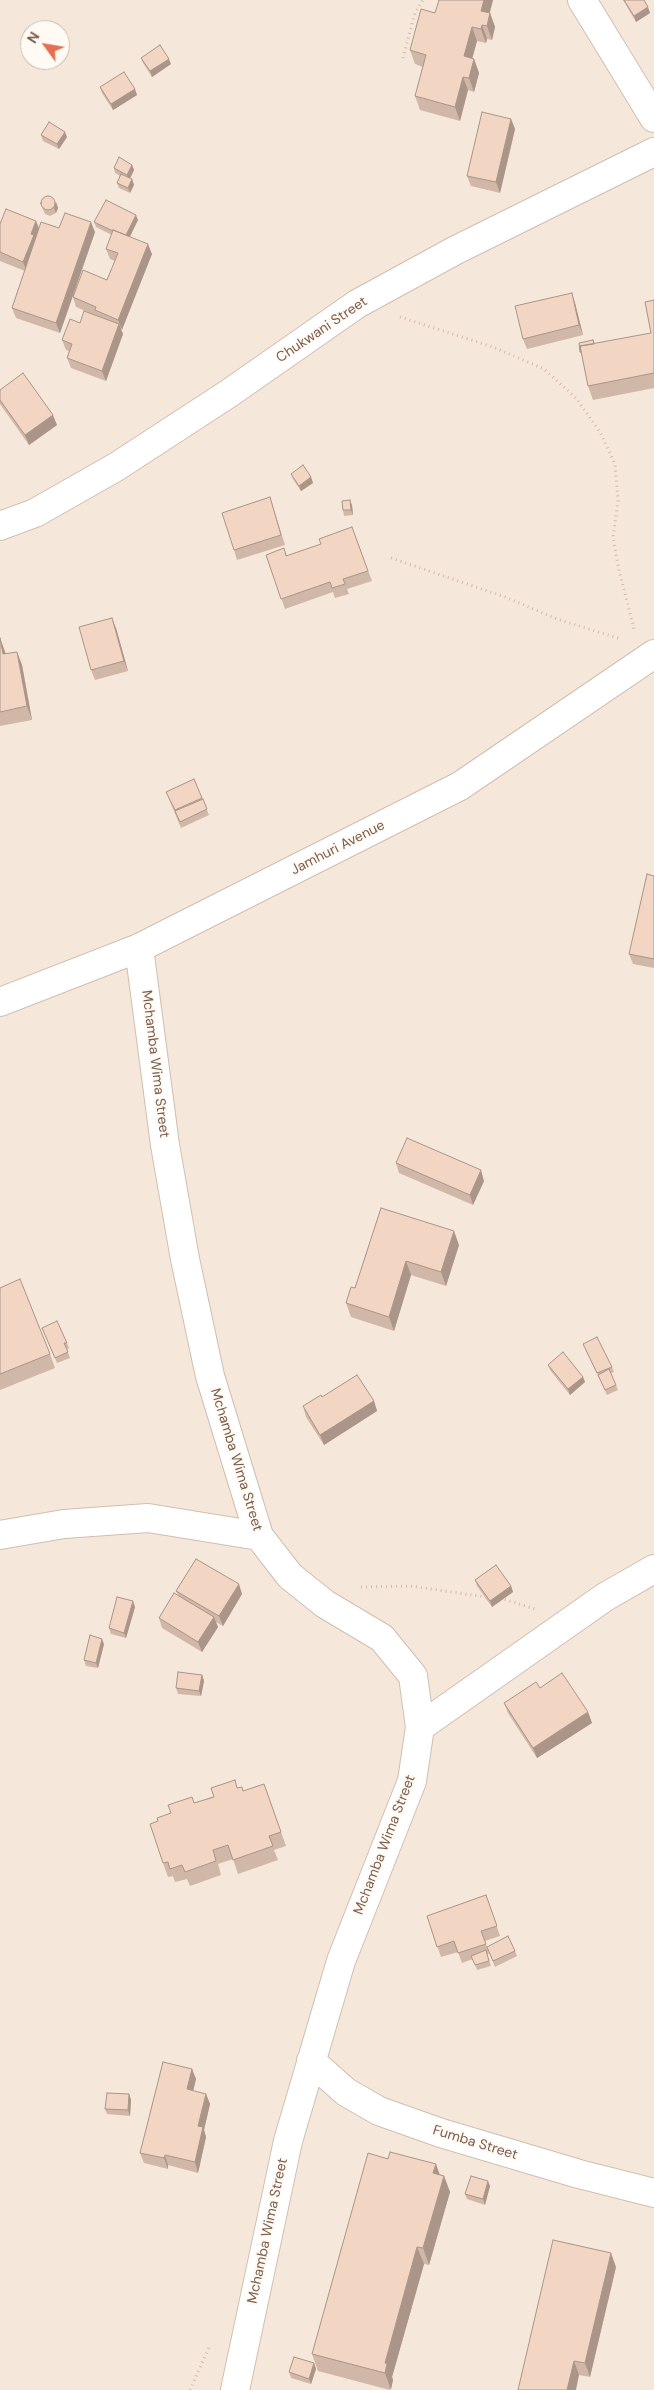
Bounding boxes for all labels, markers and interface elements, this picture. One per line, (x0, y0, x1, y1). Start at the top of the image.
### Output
north arrow (20, 20, 70, 70)
text: N (23, 28, 43, 47)
street label: Chukwani Street (273, 293, 371, 367)
street label: Jamhuri Avenue (288, 817, 388, 879)
street label: Mchamba Wima Street (138, 989, 172, 1139)
street label: Mchamba Wima Street (206, 1387, 266, 1533)
street label: Mchamba Wima Street (351, 1773, 419, 1917)
street label: Fumba Street (431, 2122, 519, 2164)
street label: Mchamba Wima Street (244, 2157, 292, 2305)

